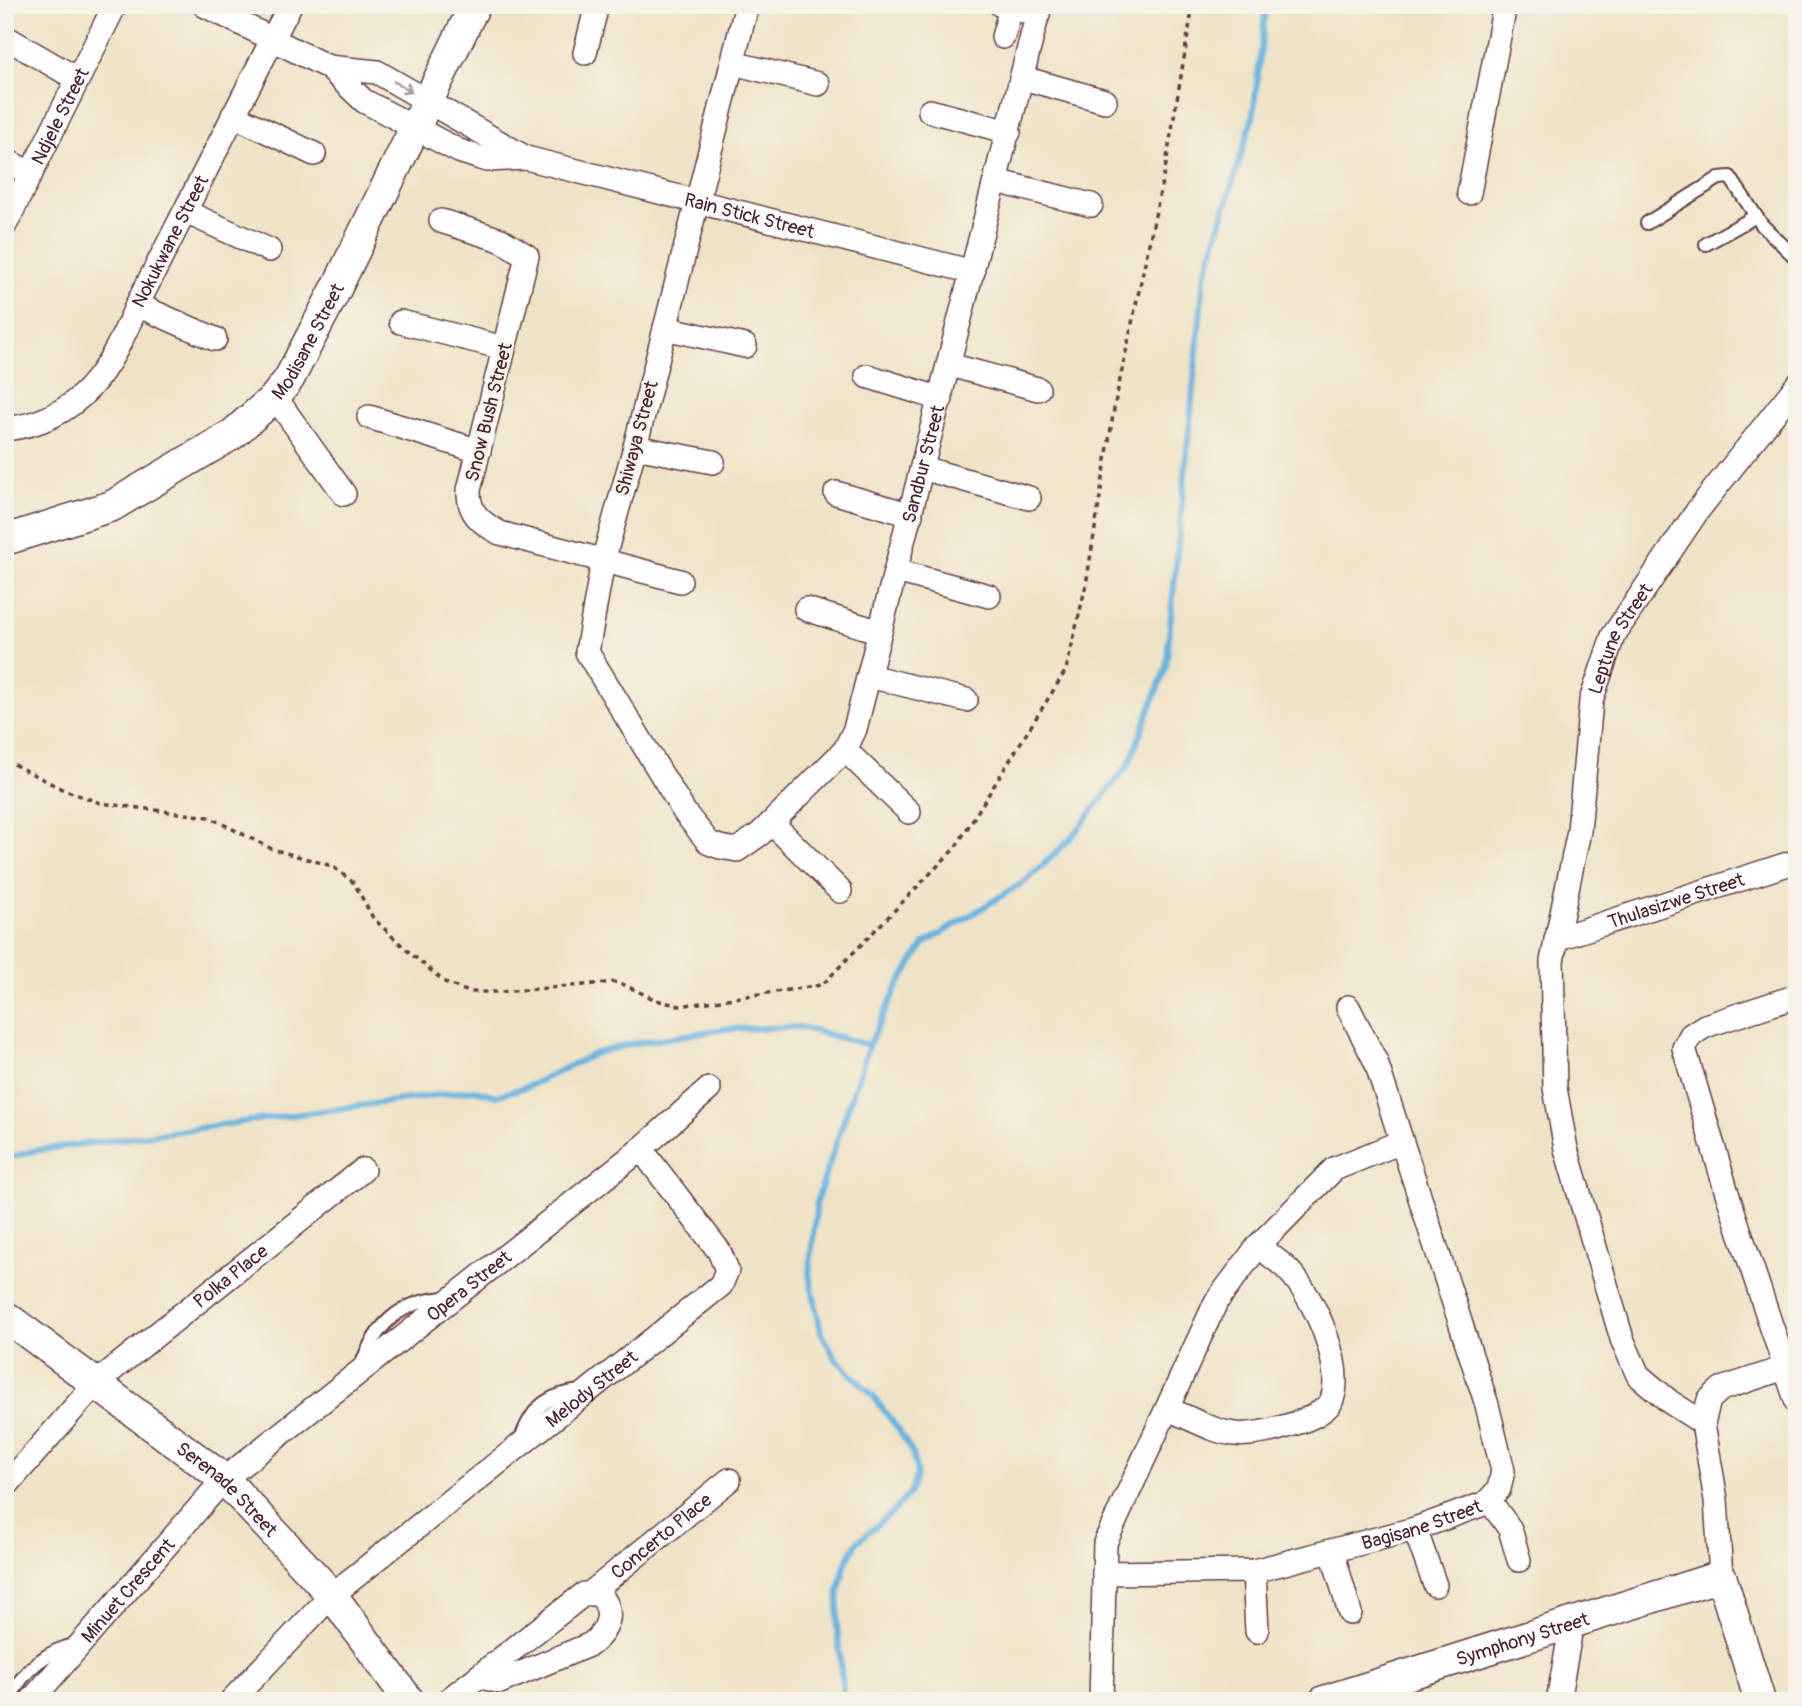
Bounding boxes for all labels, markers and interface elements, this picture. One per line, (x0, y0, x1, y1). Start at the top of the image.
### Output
street label: Ndjele Street (26, 63, 95, 169)
one-way arrow (392, 80, 412, 94)
street label: Nokukwane Street (127, 171, 214, 312)
street label: Rain Stick Street (682, 188, 817, 244)
street label: Modisane Street (267, 279, 350, 405)
street label: Snow Bush Street (460, 340, 518, 484)
street label: Shiwaya Street (610, 378, 664, 498)
street label: Sandbur Street (897, 402, 950, 526)
street label: Leptune Street (1583, 578, 1658, 697)
street label: Thulasizwe Street (1605, 868, 1748, 934)
street label: Polka Place (189, 1239, 274, 1314)
street label: Opera Street (422, 1245, 517, 1327)
street label: Melody Street (541, 1345, 643, 1433)
street label: Serenade Street (171, 1437, 283, 1542)
street label: Concerto Place (606, 1488, 717, 1585)
street label: Bagisane Street (1359, 1494, 1486, 1555)
street label: Minuet Crescent (76, 1533, 181, 1648)
street label: Symphony Street (1453, 1607, 1593, 1672)

